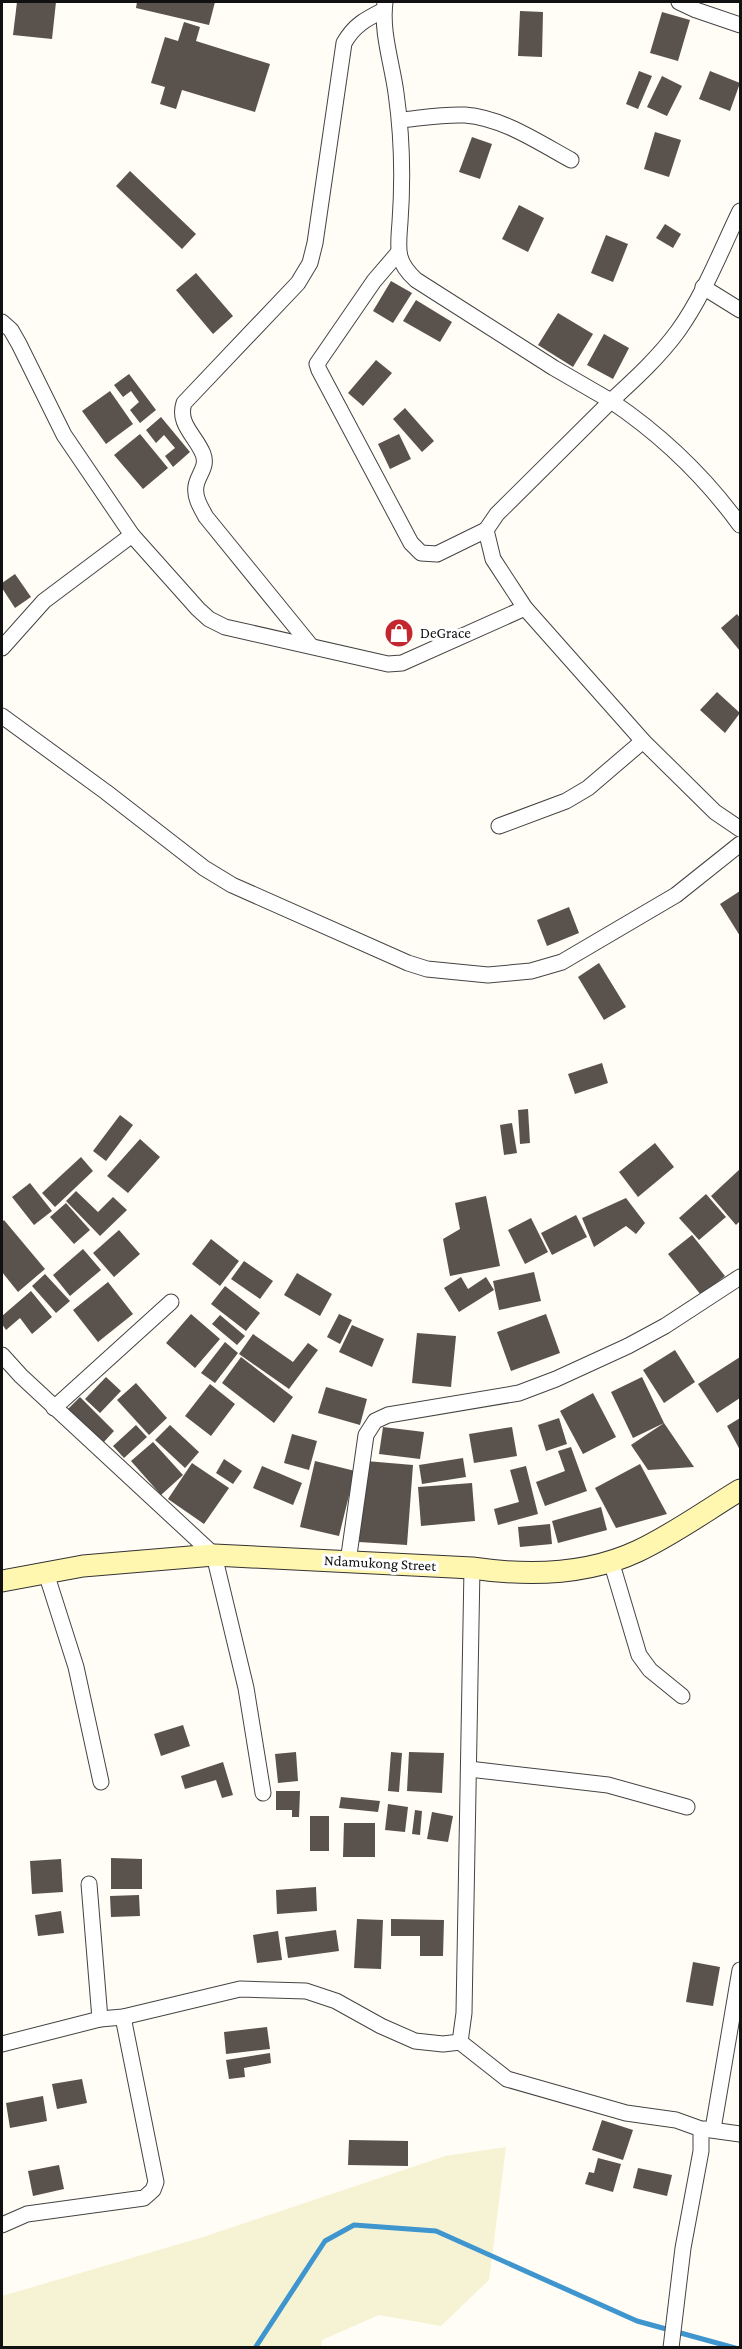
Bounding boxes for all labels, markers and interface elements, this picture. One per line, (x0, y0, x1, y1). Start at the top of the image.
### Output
shop icon: DeGrace (383, 617, 415, 649)
place label: DeGrace (420, 625, 471, 641)
street label: Ndamukong Street (323, 1552, 438, 1575)

